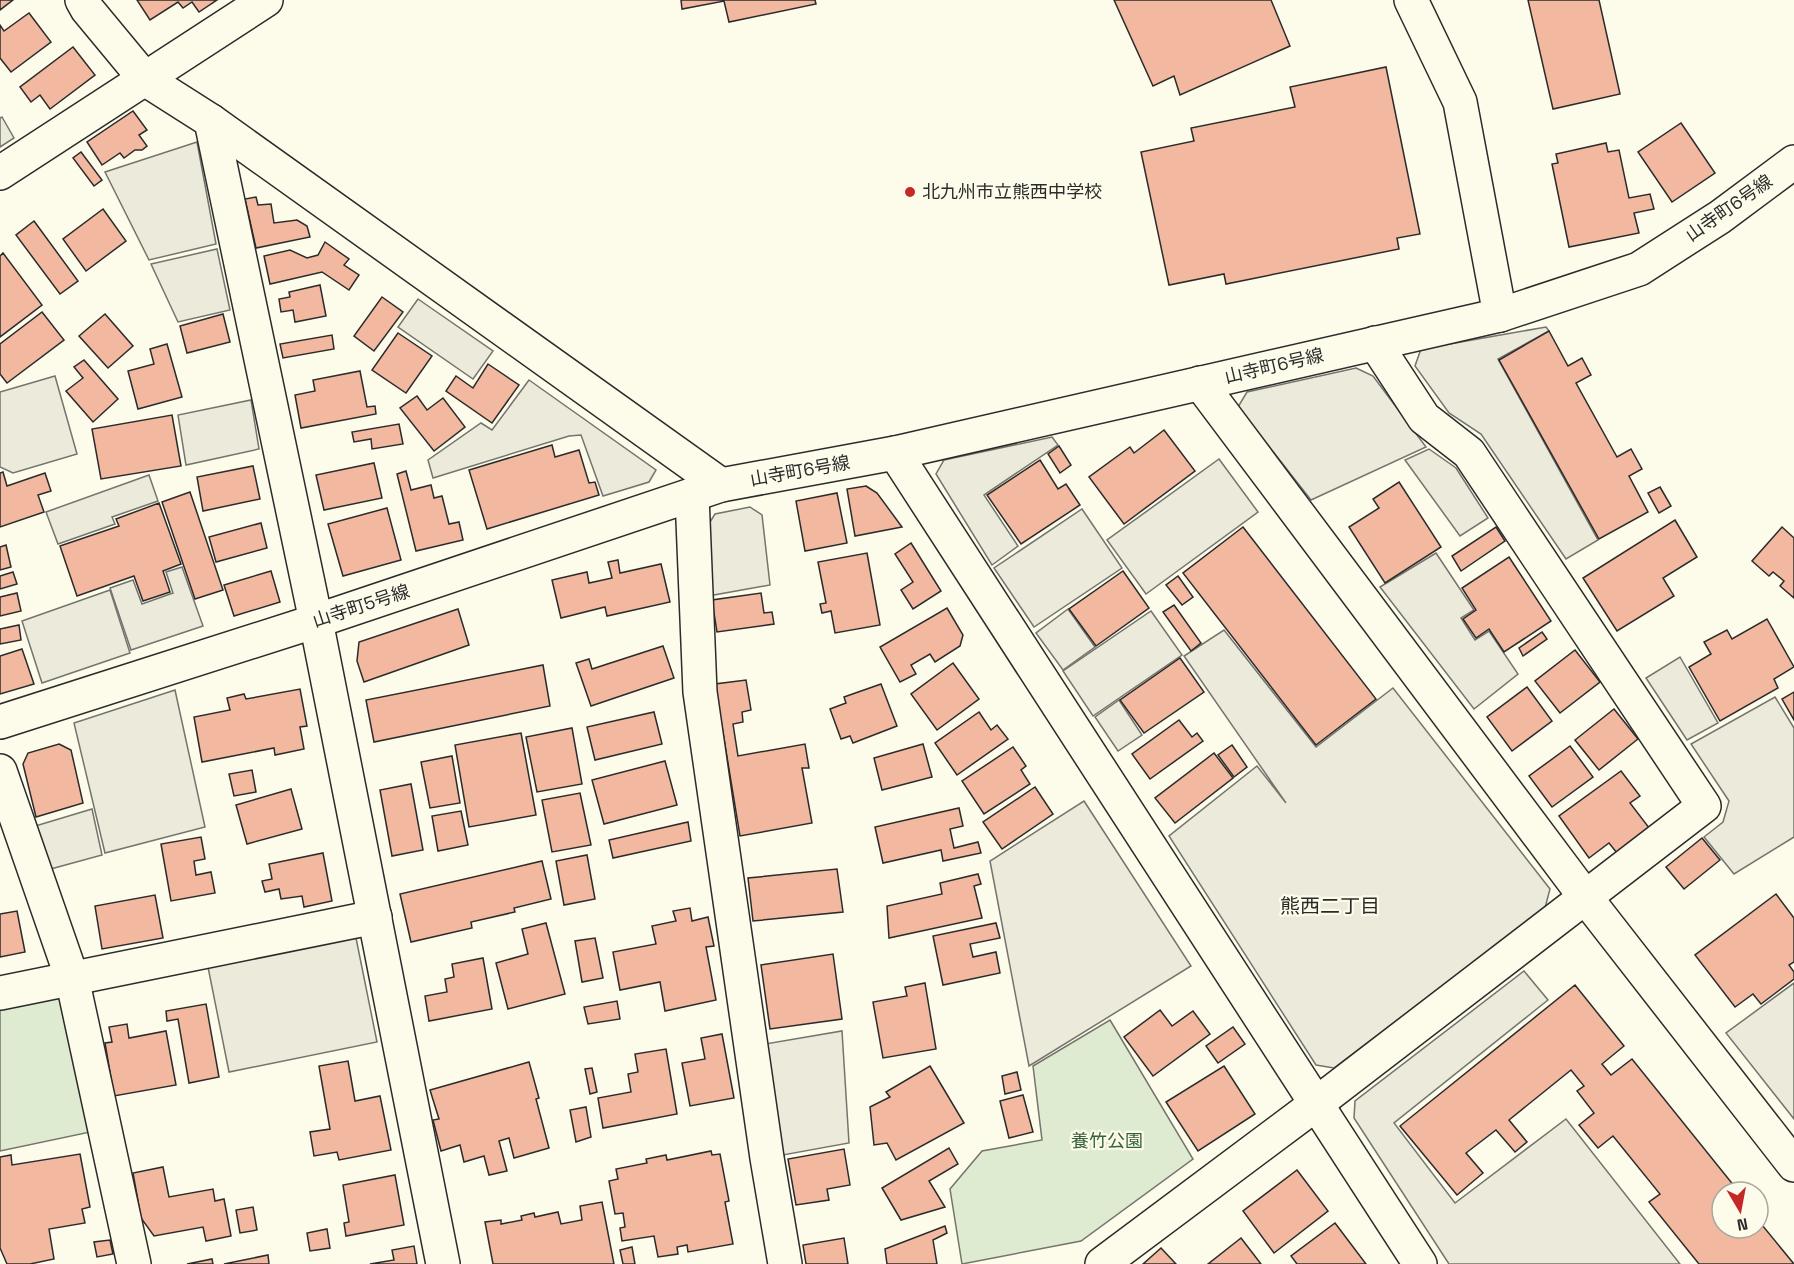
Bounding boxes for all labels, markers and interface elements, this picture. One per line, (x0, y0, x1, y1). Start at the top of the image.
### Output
street label: 山寺町6号線 (1681, 169, 1777, 246)
place label: 北九州市立熊西中学校 (922, 180, 1102, 203)
marker: 北九州市立熊西中学校 (903, 185, 917, 199)
street label: 山寺町6号線 (1222, 343, 1326, 388)
street label: 山寺町6号線 (748, 450, 852, 491)
street label: 山寺町5号線 (309, 579, 412, 632)
district label: 熊西二丁目 (1280, 893, 1380, 919)
park label: 養竹公園 (1071, 1129, 1143, 1152)
north arrow (1710, 1180, 1770, 1240)
text: N (1735, 1213, 1750, 1236)

